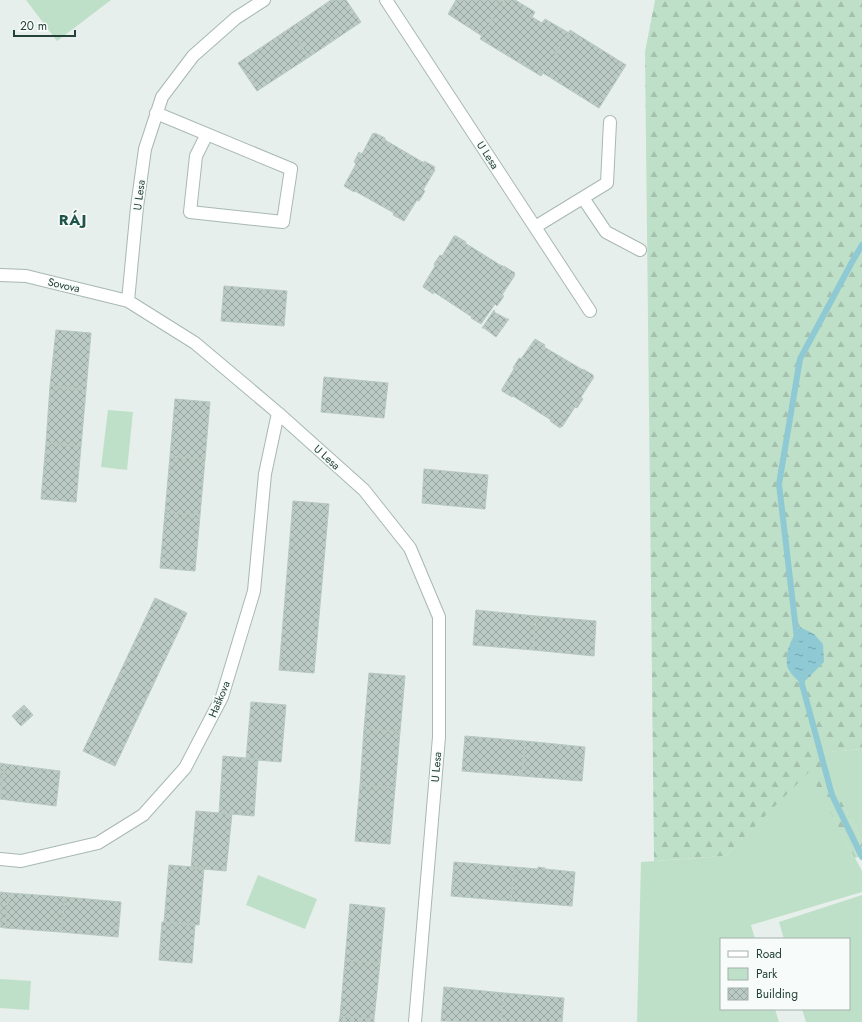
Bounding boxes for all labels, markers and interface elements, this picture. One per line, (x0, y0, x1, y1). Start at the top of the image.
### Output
scale bar (14, 12, 75, 38)
text: 20 m (20, 17, 47, 35)
street label: U Lesa (473, 138, 503, 172)
street label: U Lesa (129, 179, 149, 211)
district label: RÁJ (59, 209, 87, 231)
street label: Sovova (46, 274, 82, 296)
street label: U Lesa (310, 441, 344, 473)
street label: Haškova (204, 678, 234, 720)
street label: U Lesa (427, 751, 445, 783)
legend (720, 938, 850, 1010)
text: Road (756, 945, 782, 963)
text: Park (756, 965, 778, 983)
text: Building (756, 985, 798, 1003)

